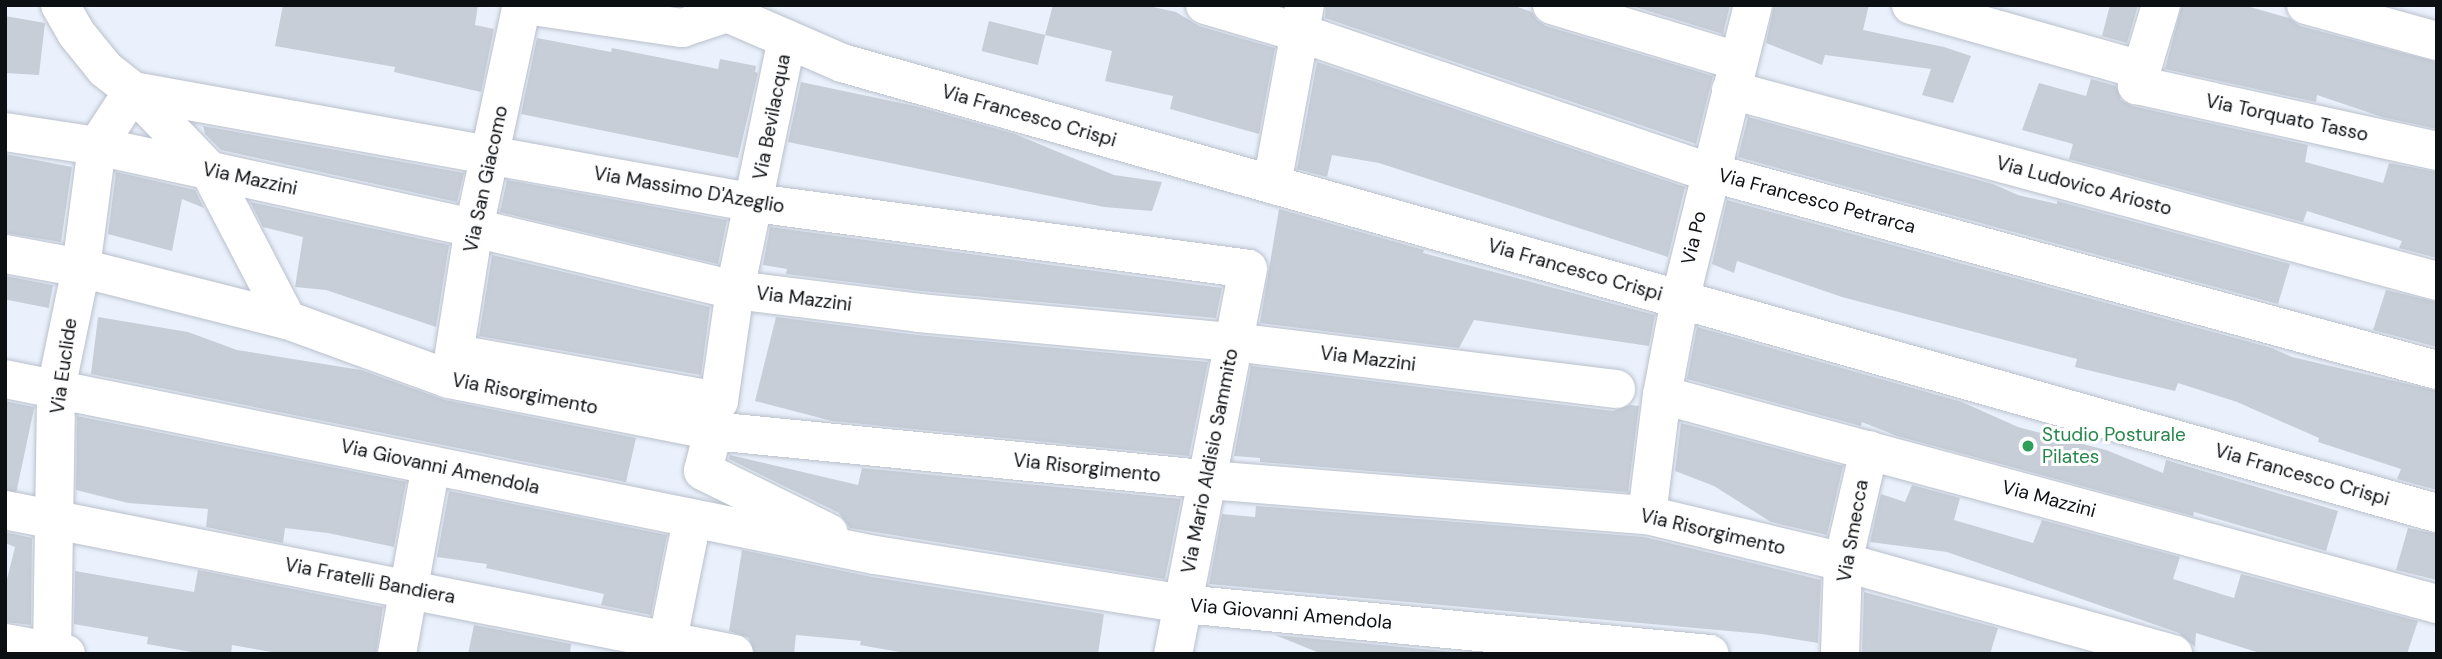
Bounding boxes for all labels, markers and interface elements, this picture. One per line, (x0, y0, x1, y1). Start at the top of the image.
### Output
street label: Via Bevilacqua (749, 52, 795, 182)
street label: Via Francesco Crispi (939, 80, 1119, 152)
street label: Via Torquato Tasso (2204, 90, 2370, 146)
street label: Via San Giacomo (459, 103, 513, 255)
street label: Via Ludovico Ariosto (1994, 152, 2174, 220)
street label: Via Mazzini (200, 158, 300, 200)
street label: Via Massimo D'Azeglio (592, 162, 786, 218)
street label: Via Francesco Petrarca (1716, 164, 1918, 238)
street label: Via Po (1677, 209, 1711, 267)
street label: Via Francesco Crispi (1485, 234, 1665, 306)
street label: Via Mazzini (755, 282, 853, 316)
street label: Via Euclide (46, 317, 82, 415)
street label: Via Mazzini (1319, 342, 1417, 376)
street label: Via Mario Aldisio Sammito (1177, 346, 1243, 576)
street label: Via Risorgimento (450, 369, 600, 419)
place label: Studio Posturale Pilates (2042, 424, 2186, 468)
street label: Via Giovanni Amendola (338, 435, 542, 499)
marker: Studio Posturale Pilates (2020, 438, 2036, 454)
street label: Via Francesco Crispi (2212, 439, 2392, 511)
street label: Via Risorgimento (1012, 449, 1162, 487)
street label: Via Mazzini (1999, 476, 2099, 522)
street label: Via Smecca (1833, 478, 1873, 584)
street label: Via Risorgimento (1638, 504, 1788, 560)
street label: Via Fratelli Bandiera (283, 553, 457, 609)
street label: Via Giovanni Amendola (1189, 594, 1393, 634)

